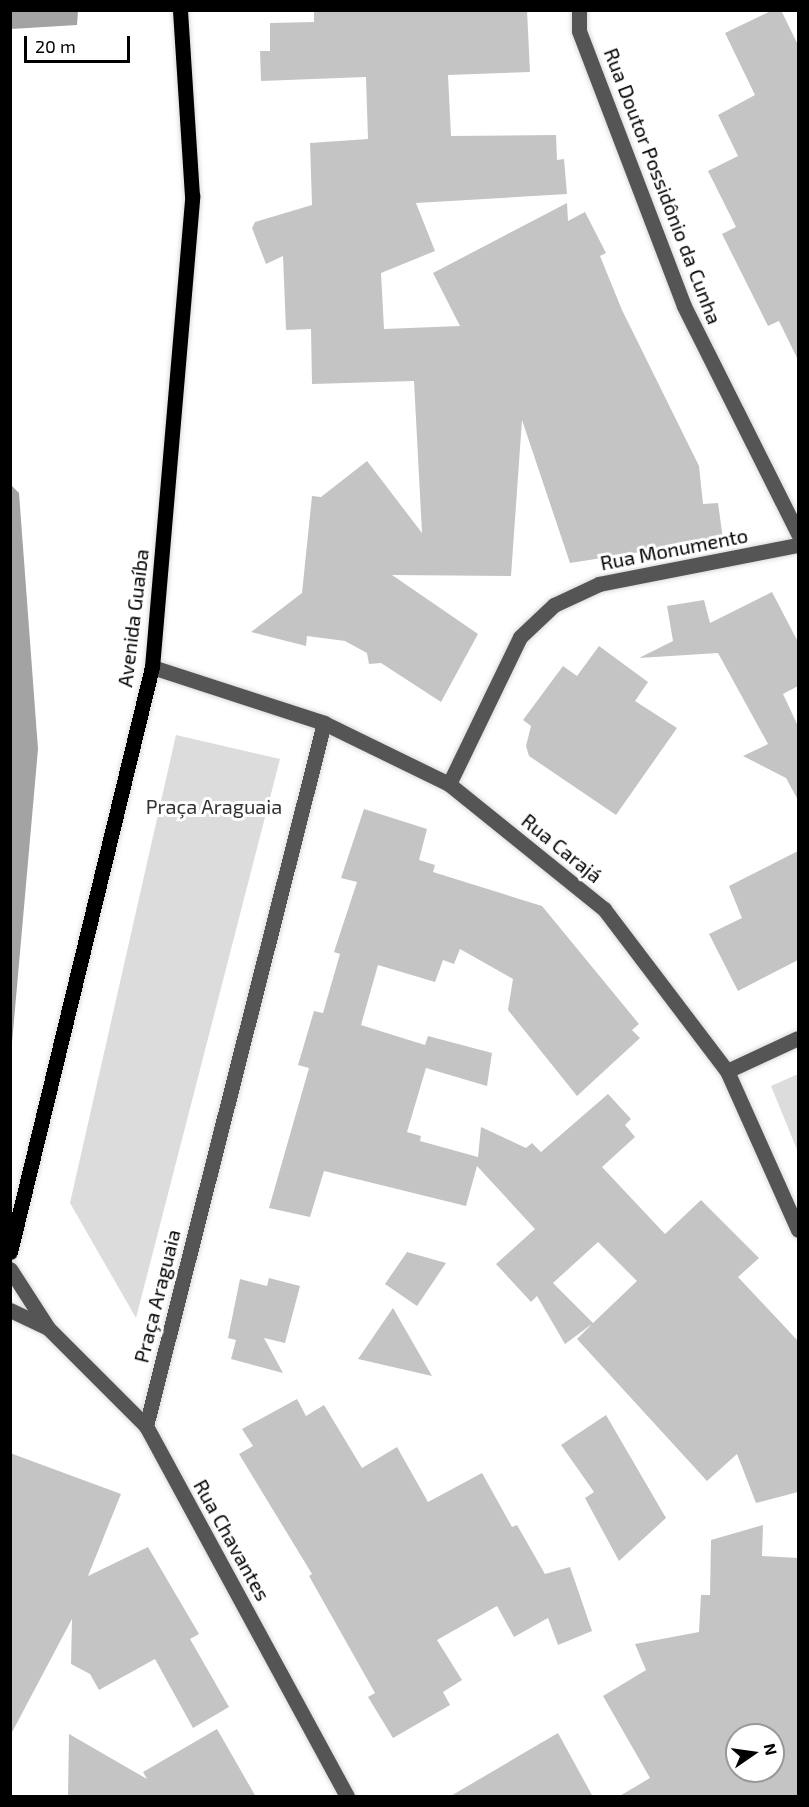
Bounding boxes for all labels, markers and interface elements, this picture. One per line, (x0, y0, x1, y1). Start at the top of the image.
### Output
scale bar (27, 24, 134, 62)
text: 20 m (35, 35, 76, 57)
street label: Rua Doutor Possidônio da Cunha (599, 44, 727, 328)
street label: Rua Monumento (598, 523, 750, 575)
street label: Avenida Guaíba (113, 548, 153, 688)
park label: Praça Araguaia (146, 794, 282, 818)
street label: Rua Carajá (517, 808, 607, 888)
street label: Praça Araguaia (129, 1227, 185, 1365)
street label: Rua Chavantes (189, 1475, 275, 1605)
north arrow (725, 1723, 785, 1783)
text: N (761, 1742, 782, 1757)

